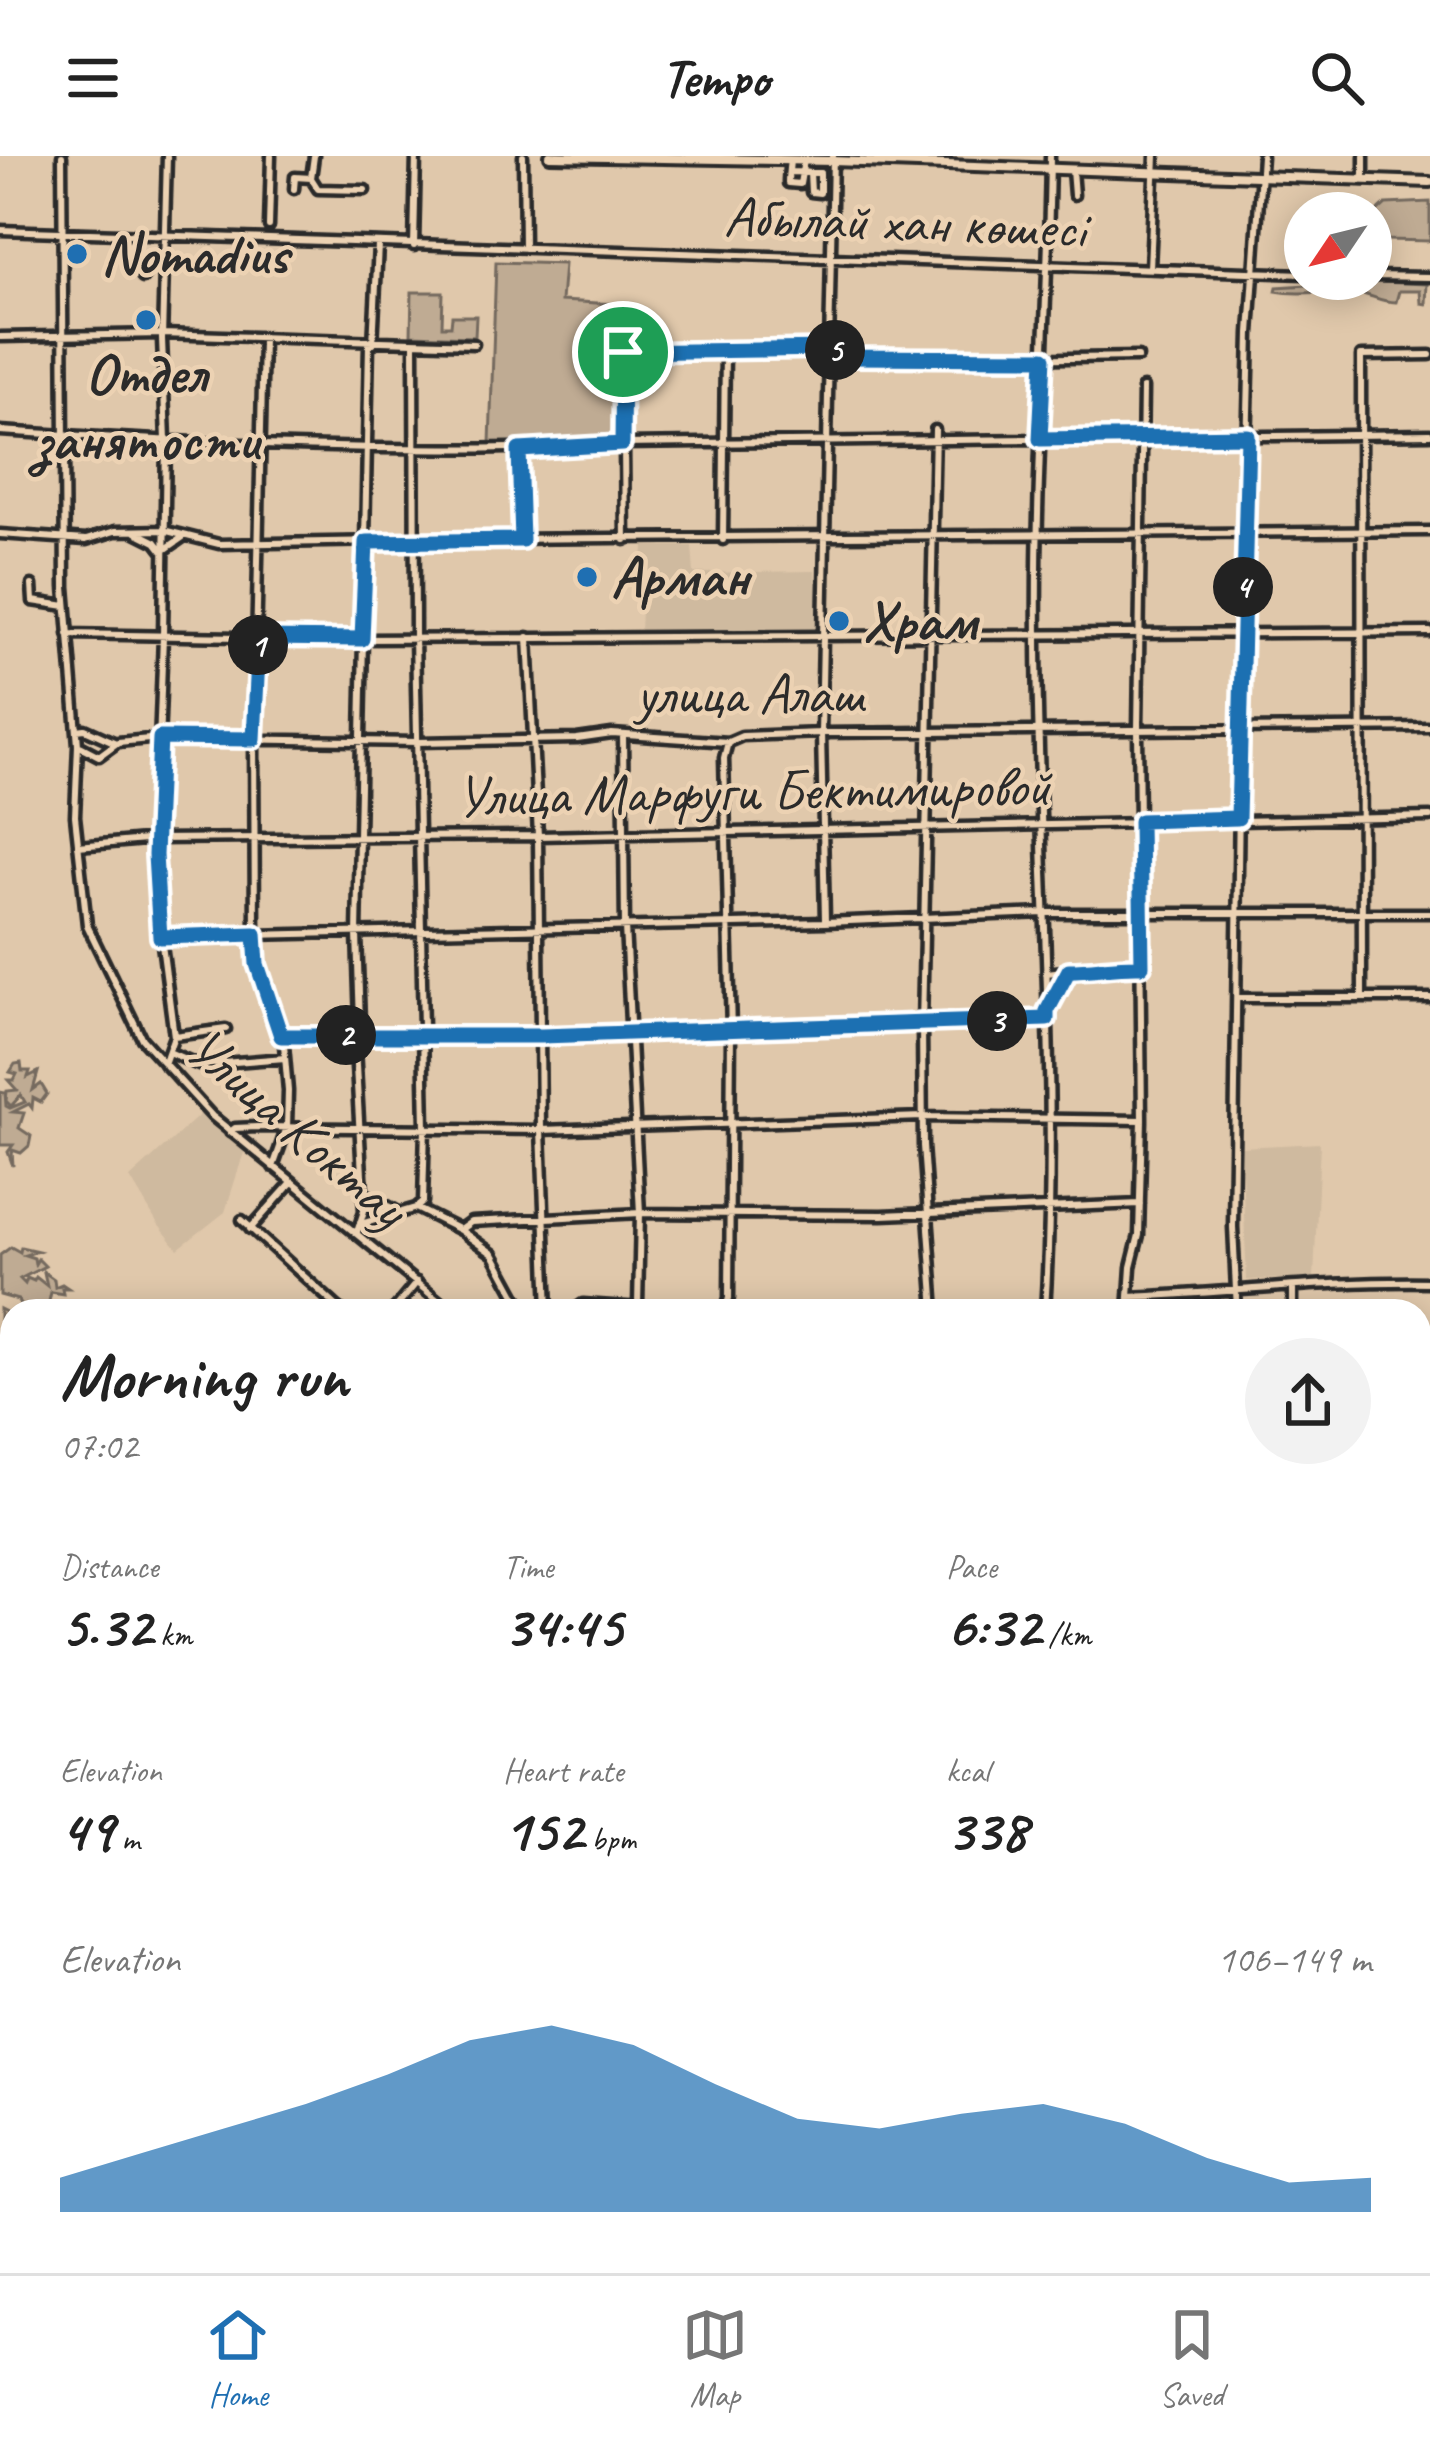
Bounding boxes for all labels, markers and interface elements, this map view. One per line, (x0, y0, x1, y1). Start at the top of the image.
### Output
text: Tempo (661, 44, 769, 112)
icon: menu (60, 45, 126, 111)
icon: search (1304, 45, 1370, 111)
street label: Абылай хан көшесі (723, 180, 1093, 265)
north arrow (1284, 192, 1392, 300)
map controls (1284, 192, 1392, 300)
place label: Nomadius (101, 218, 293, 290)
marker: Nomadius (64, 241, 90, 267)
pin (572, 301, 674, 403)
marker: Отдел занятости (133, 307, 159, 333)
icon: arrive (590, 319, 656, 385)
pin: 5 (805, 320, 865, 380)
text: 5 (828, 329, 842, 371)
place label: Отдел занятости (27, 338, 262, 477)
place label: Арман (611, 541, 753, 613)
pin: 4 (1213, 557, 1273, 617)
marker: Арман (574, 564, 600, 590)
text: 4 (1236, 566, 1250, 608)
place label: Храм (863, 585, 980, 657)
marker: Храм (826, 608, 852, 634)
pin: 1 (228, 615, 288, 675)
text: 1 (251, 624, 265, 666)
street label: улица Алаш (633, 658, 867, 730)
street label: Улица Марфуги Бектимировой (455, 750, 1054, 832)
pin: 3 (967, 991, 1027, 1051)
text: 3 (990, 1000, 1004, 1042)
pin: 2 (316, 1005, 376, 1065)
street label: Улица Коктау (171, 1011, 426, 1245)
text: 2 (339, 1014, 353, 1056)
text: Morning run (60, 1335, 348, 1418)
button: share (1245, 1338, 1371, 1464)
text: 07:02 (60, 1422, 138, 1471)
text: Distance (60, 1546, 158, 1588)
text: Time (503, 1546, 554, 1588)
text: Pace (946, 1546, 997, 1588)
text: 5.32 (60, 1588, 152, 1664)
text: 34:45 (503, 1588, 622, 1664)
text: 6:32 (946, 1588, 1040, 1664)
text: km (152, 1614, 192, 1656)
text: /km (1040, 1614, 1091, 1656)
text: Elevation (60, 1750, 162, 1792)
text: Heart rate (503, 1750, 623, 1792)
text: kcal (946, 1750, 990, 1792)
text: 49 (60, 1792, 113, 1868)
text: 152 (503, 1792, 583, 1868)
text: 338 (946, 1792, 1027, 1868)
text: m (113, 1818, 140, 1860)
text: bpm (583, 1818, 636, 1860)
text: Elevation (60, 1935, 180, 1984)
text: 106–149 m (1217, 1935, 1371, 1984)
tab: Home (205, 2302, 271, 2416)
tab: Map (682, 2302, 748, 2416)
tab: Saved (1159, 2302, 1225, 2416)

